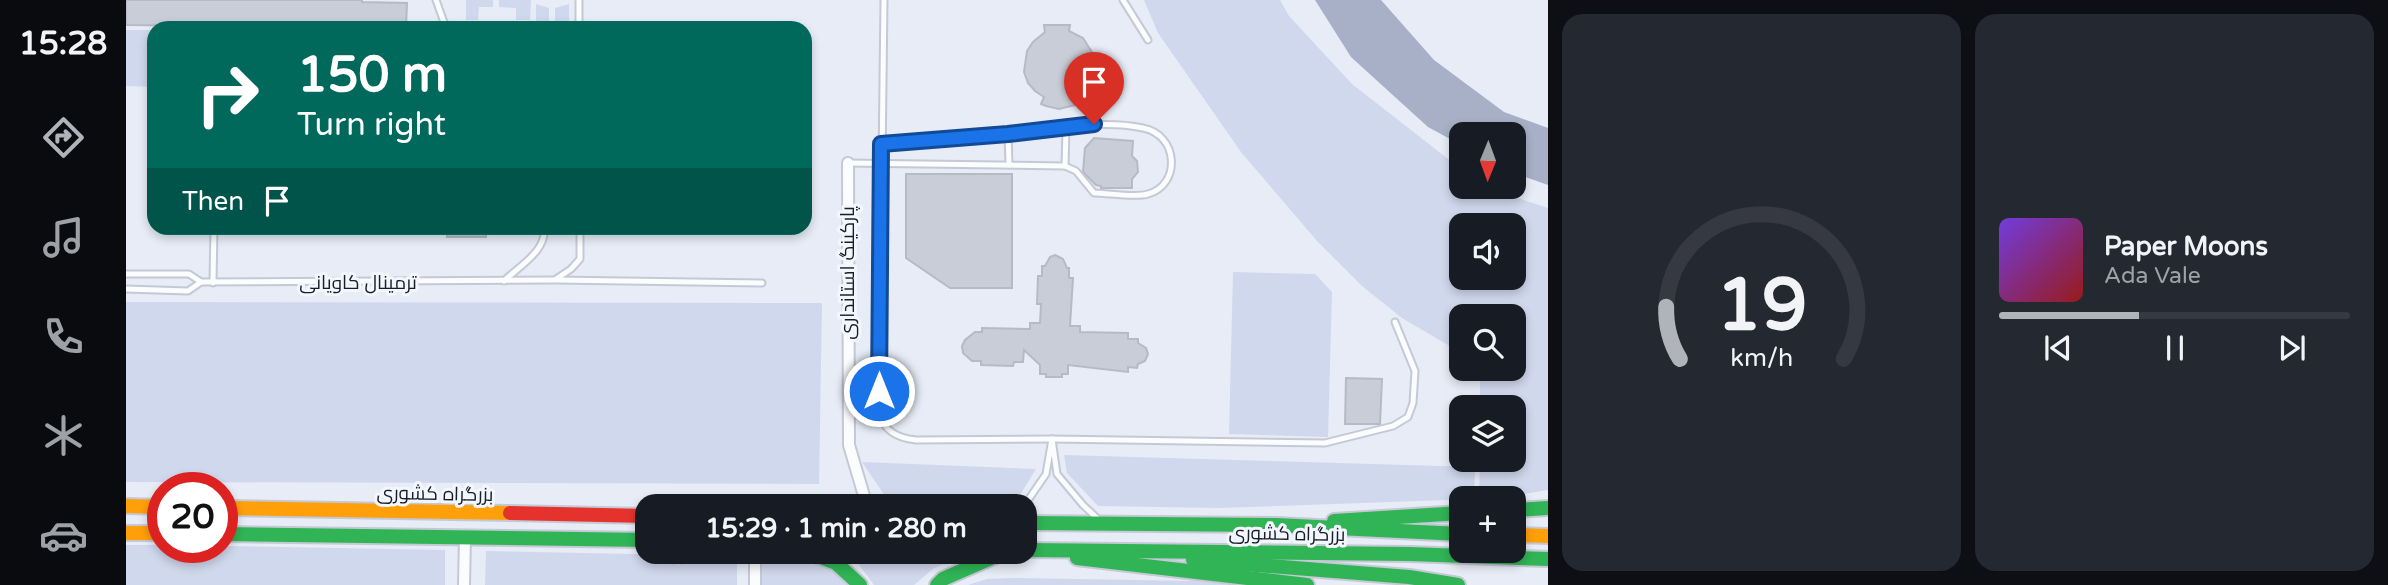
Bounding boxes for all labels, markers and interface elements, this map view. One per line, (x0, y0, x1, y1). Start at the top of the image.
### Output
text: 15:28 (19, 25, 107, 63)
text: 150 m (297, 46, 447, 105)
icon: right (182, 49, 273, 140)
pin (1064, 52, 1124, 124)
icon: arrive (1075, 63, 1113, 101)
text: Turn right (297, 106, 446, 144)
icon: directions (39, 113, 88, 162)
north arrow (1449, 122, 1526, 200)
map controls (1449, 122, 1526, 563)
icon: arrive (258, 182, 296, 220)
text: Then (182, 186, 244, 217)
street label: پارکینگ استانداری (837, 206, 860, 340)
icon: music (39, 213, 88, 262)
button: sound (1449, 213, 1526, 290)
text: Paper Moons (2104, 231, 2268, 262)
text: 19 (1716, 262, 1807, 350)
text: Ada Vale (2104, 262, 2201, 290)
street label: ترمینال کاویانی (299, 272, 417, 294)
button: search (1449, 304, 1526, 381)
icon: phone (39, 312, 88, 361)
icon: previous (2039, 329, 2077, 367)
icon: pause (2156, 329, 2194, 367)
icon: next (2273, 329, 2311, 367)
text: km/h (1730, 342, 1793, 372)
position arrow (842, 354, 916, 428)
button: layers (1449, 395, 1526, 472)
icon: climate (39, 411, 88, 460)
speed limit sign: 20 (147, 472, 238, 563)
street label: بزرگراه کشوری (376, 482, 494, 506)
button: + (1449, 486, 1526, 563)
icon: car (39, 511, 88, 560)
text: 15:29 · 1 min · 280 m (705, 513, 967, 544)
street label: بزرگراه کشوری (1228, 522, 1346, 546)

